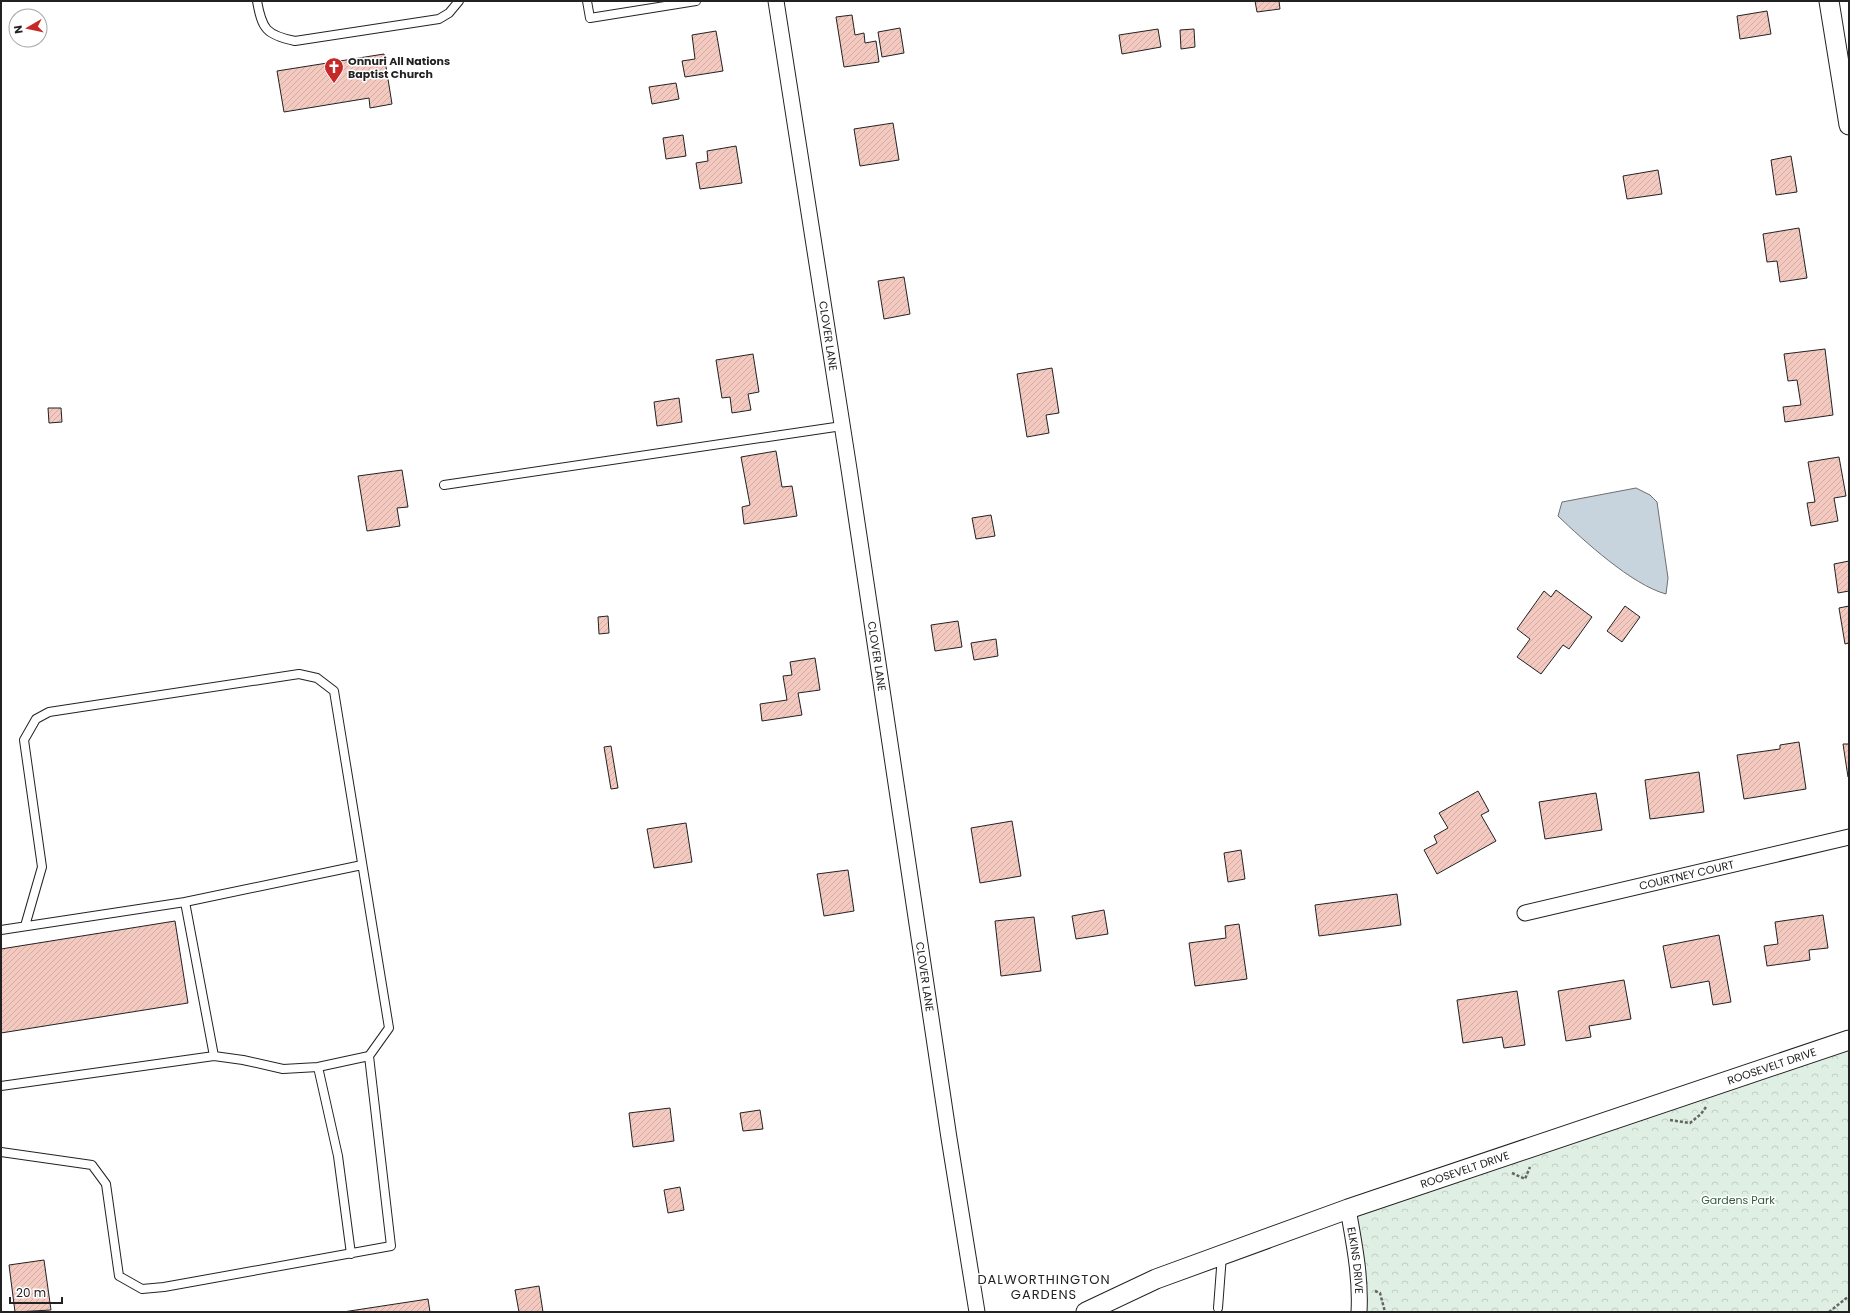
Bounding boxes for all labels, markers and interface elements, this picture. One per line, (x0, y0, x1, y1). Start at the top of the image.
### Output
north arrow (8, 8, 48, 48)
text: N (10, 24, 27, 35)
place label: Onnuri All Nations Baptist Church (348, 53, 450, 82)
church icon: Onnuri All Nations Baptist Church (323, 56, 345, 84)
street label: CLOVER LANE (815, 300, 842, 372)
street label: CLOVER LANE (864, 620, 890, 692)
street label: COURTNEY COURT (1637, 856, 1736, 894)
street label: CLOVER LANE (912, 941, 938, 1013)
street label: ROOSEVELT DRIVE (1725, 1044, 1818, 1089)
street label: ROOSEVELT DRIVE (1418, 1147, 1511, 1192)
park label: Gardens Park (1701, 1192, 1775, 1208)
street label: ELKINS DRIVE (1343, 1226, 1367, 1294)
district label: DALWORTHINGTON GARDENS (977, 1270, 1111, 1304)
scale bar (10, 1279, 62, 1305)
text: 20 m (16, 1284, 46, 1301)

